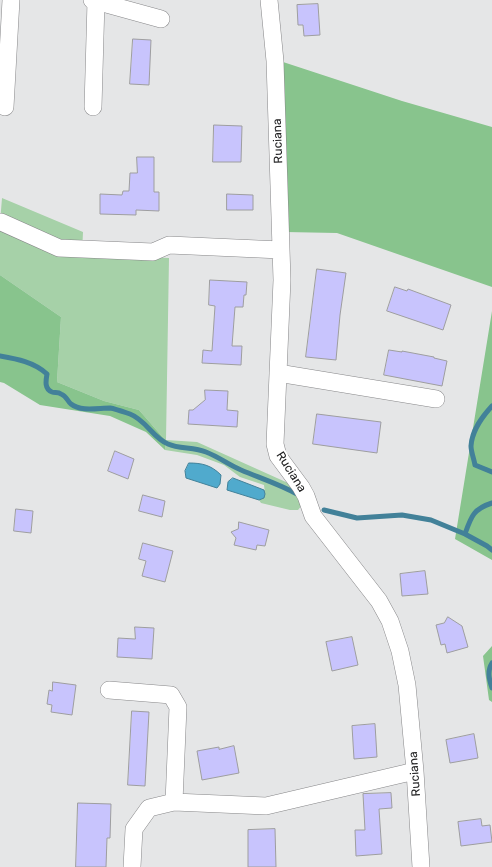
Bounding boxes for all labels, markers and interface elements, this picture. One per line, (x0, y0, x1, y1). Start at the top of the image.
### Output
street label: Ruciana (270, 118, 286, 164)
street label: Ruciana (273, 449, 309, 495)
street label: Ruciana (406, 751, 424, 797)

